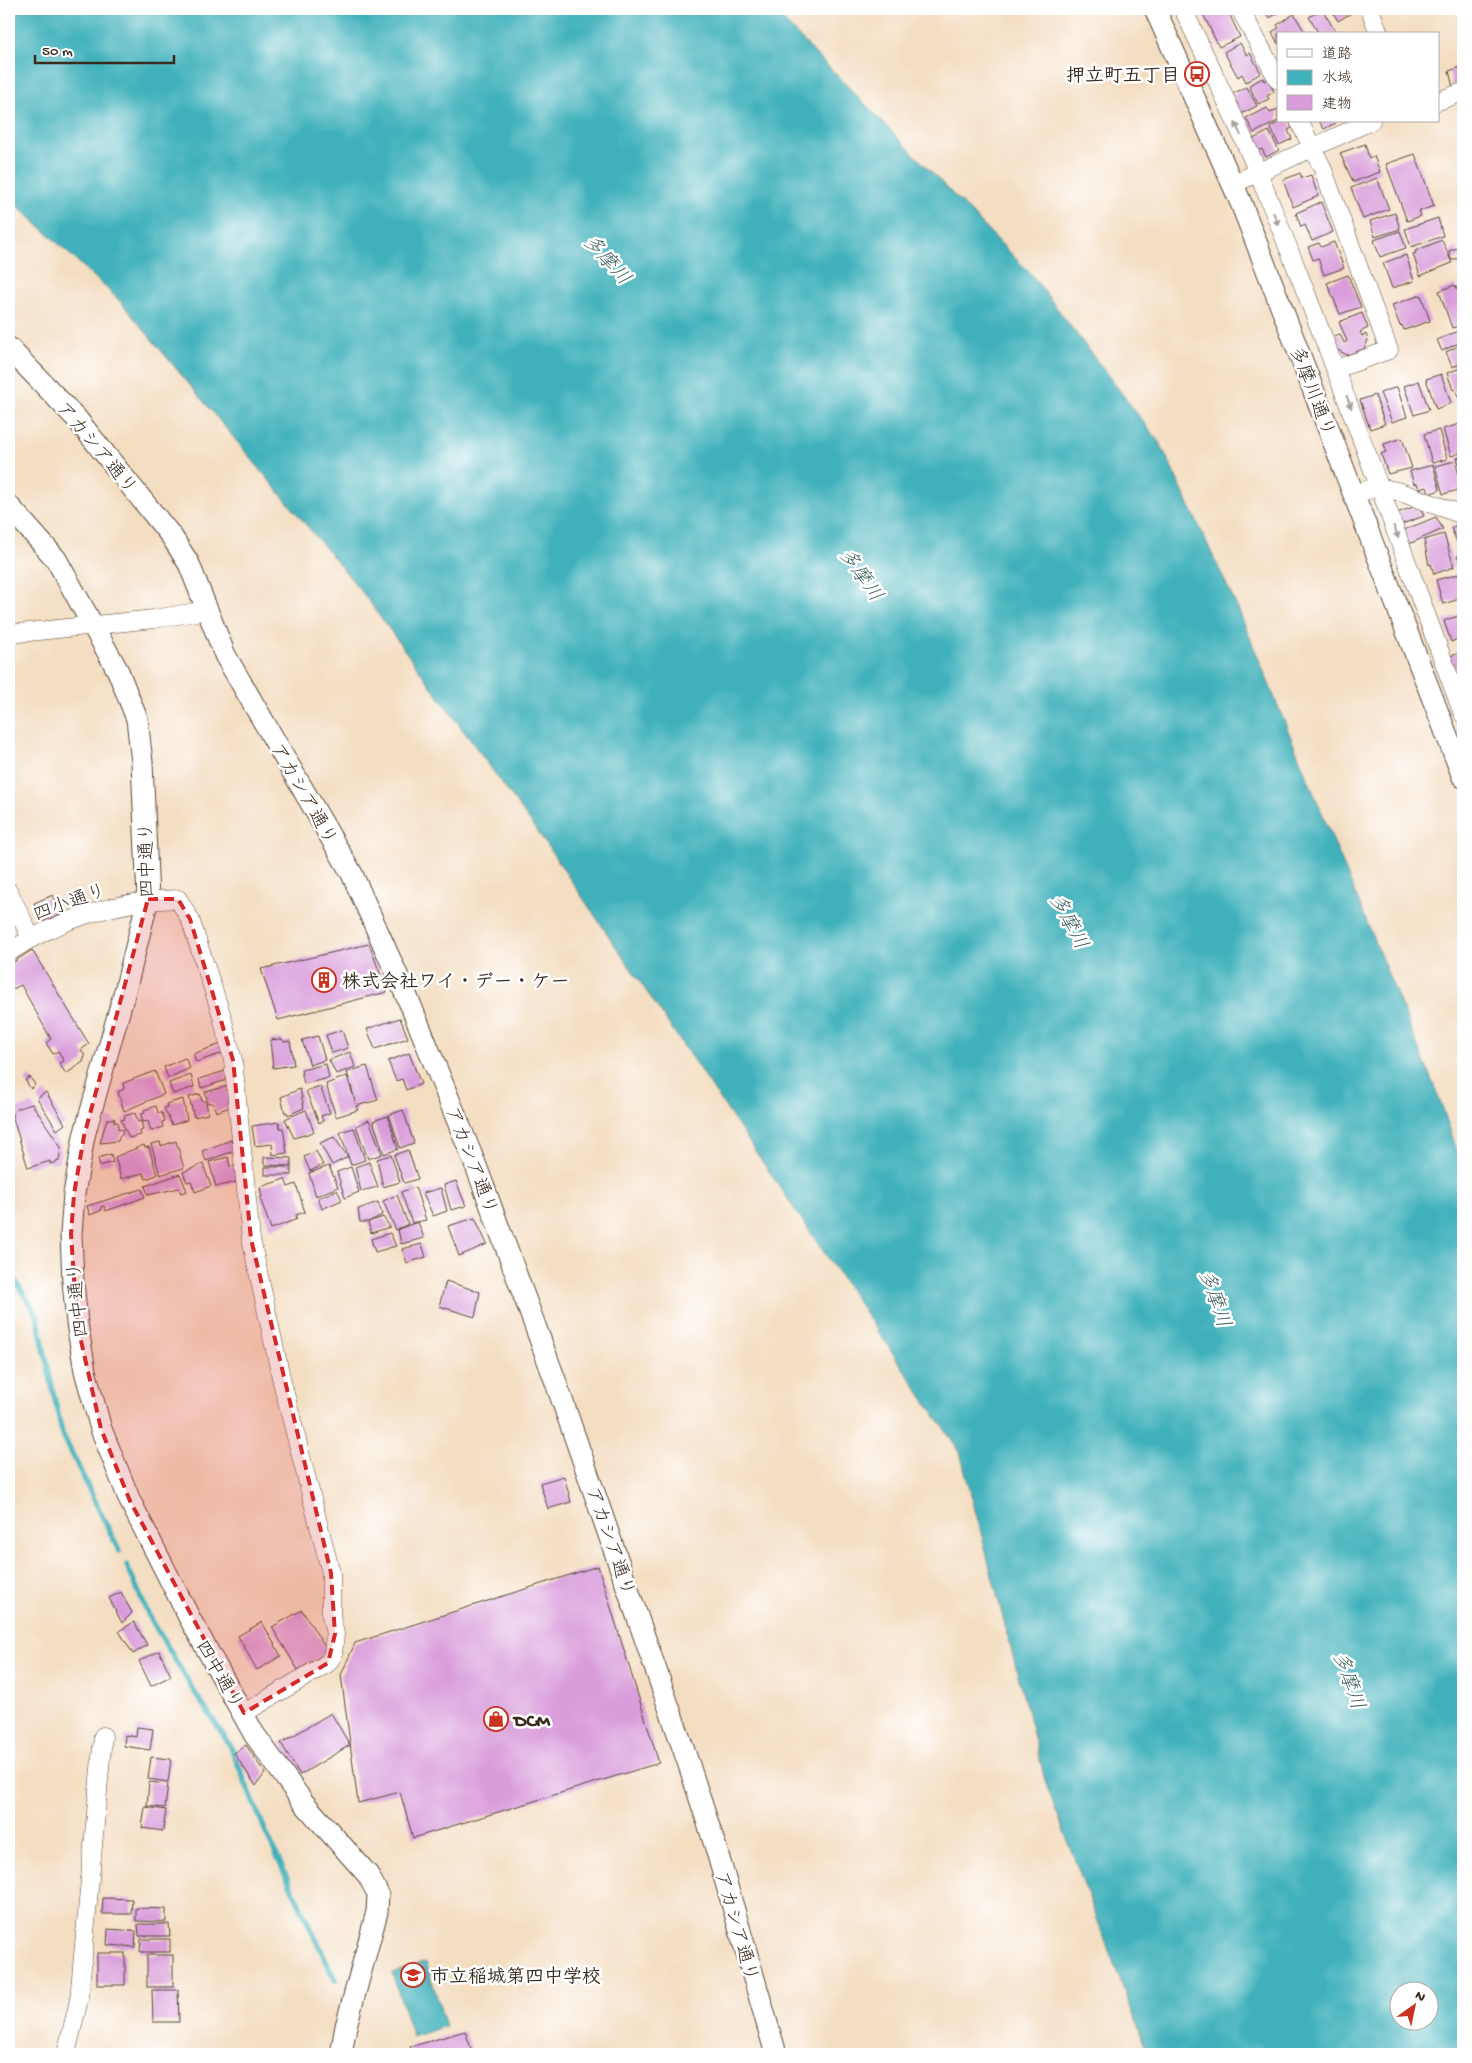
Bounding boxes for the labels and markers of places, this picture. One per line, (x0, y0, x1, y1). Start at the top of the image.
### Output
bus stop icon: 押立町五丁目 (1184, 61, 1210, 87)
place label: 押立町五丁目 (1066, 65, 1180, 89)
building icon: 株式会社ワイ・デー・ケー (311, 967, 337, 993)
place label: 株式会社ワイ・デー・ケー (342, 971, 569, 995)
shop icon: DCM (483, 1706, 509, 1732)
place label: DCM (512, 1711, 551, 1734)
school or university icon: 市立稲城第四中学校 (400, 1962, 426, 1988)
place label: 市立稲城第四中学校 (430, 1966, 601, 1990)

